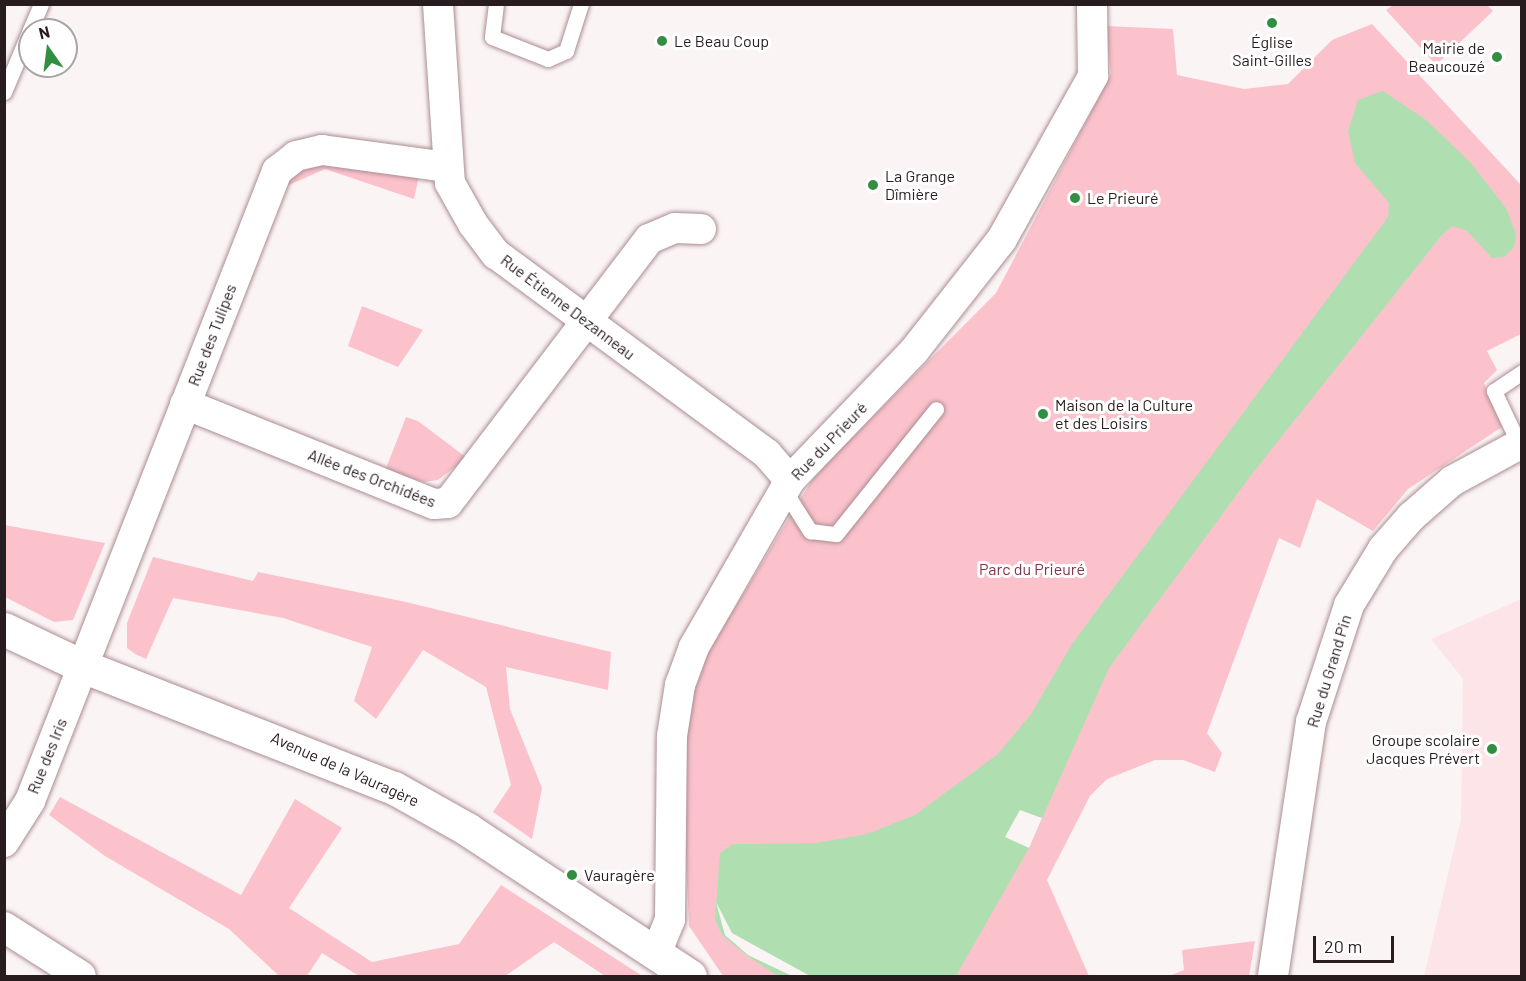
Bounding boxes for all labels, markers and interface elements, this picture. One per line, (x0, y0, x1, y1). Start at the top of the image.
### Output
marker: Église Saint-Gilles (1265, 16, 1279, 30)
north arrow (18, 18, 78, 78)
text: N (37, 21, 51, 42)
place label: Le Beau Coup (674, 31, 769, 51)
place label: Église Saint-Gilles (1232, 32, 1312, 70)
marker: Le Beau Coup (655, 34, 669, 48)
place label: Mairie de Beaucouzé (1409, 38, 1485, 76)
marker: Mairie de Beaucouzé (1490, 50, 1504, 64)
place label: La Grange Dîmière (885, 166, 955, 204)
marker: La Grange Dîmière (866, 178, 880, 192)
place label: Le Prieuré (1087, 188, 1159, 208)
marker: Le Prieuré (1068, 191, 1082, 205)
street label: Rue Étienne Dezanneau (497, 250, 639, 364)
street label: Rue des Tulipes (184, 281, 240, 389)
place label: Maison de la Culture et des Loisirs (1055, 395, 1193, 433)
street label: Rue du Prieuré (787, 398, 871, 484)
marker: Maison de la Culture et des Loisirs (1036, 407, 1050, 421)
street label: Allée des Orchidées (305, 445, 439, 511)
park label: Parc du Prieuré (979, 559, 1085, 579)
street label: Rue du Grand Pin (1303, 612, 1355, 730)
street label: Rue des Iris (23, 715, 71, 797)
street label: Avenue de la Vauragère (268, 728, 422, 810)
place label: Groupe scolaire Jacques Prévert (1366, 730, 1480, 768)
marker: Groupe scolaire Jacques Prévert (1485, 742, 1499, 756)
place label: Vauragère (584, 865, 655, 885)
marker: Vauragère (565, 868, 579, 882)
scale bar (1316, 924, 1397, 962)
text: 20 m (1324, 935, 1362, 957)

